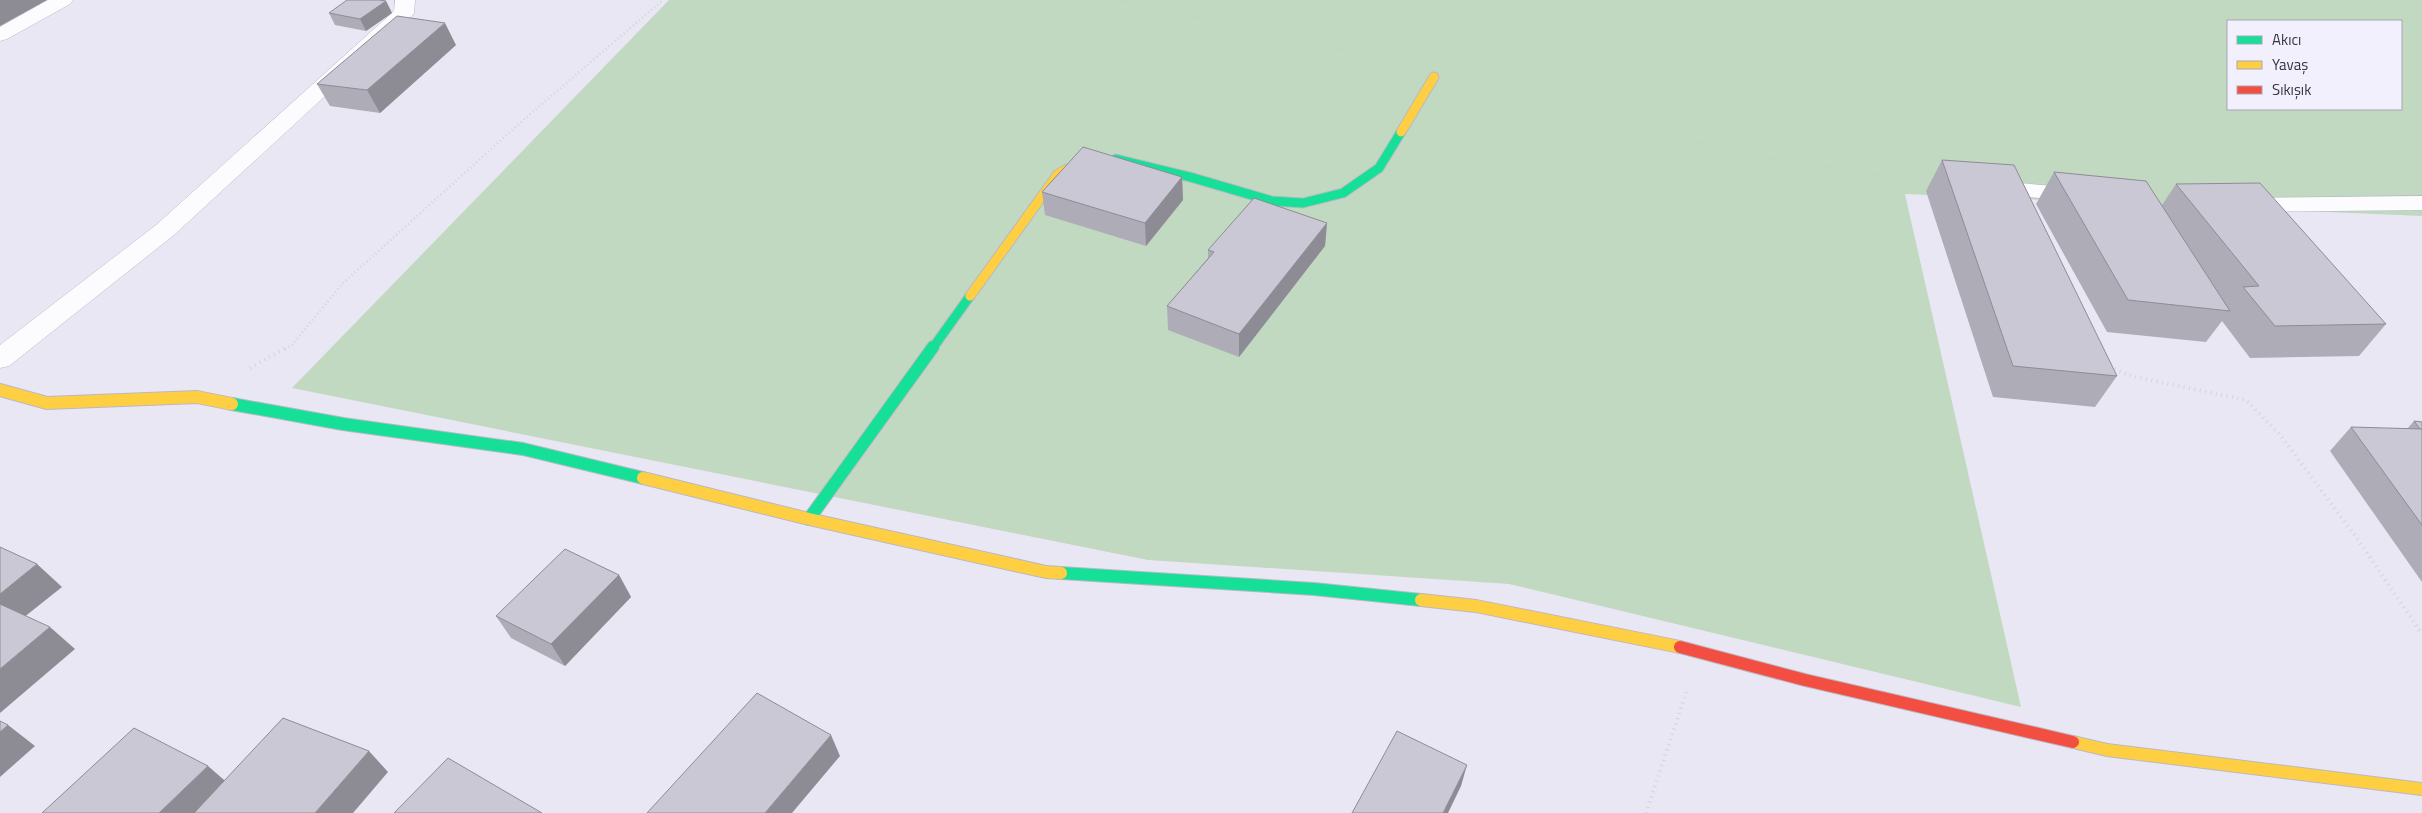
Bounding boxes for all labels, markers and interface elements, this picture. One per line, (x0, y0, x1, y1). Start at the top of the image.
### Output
legend (2227, 20, 2402, 110)
text: Akıcı (2272, 28, 2301, 51)
text: Yavaş (2272, 53, 2308, 76)
text: Sıkışık (2272, 78, 2311, 101)

